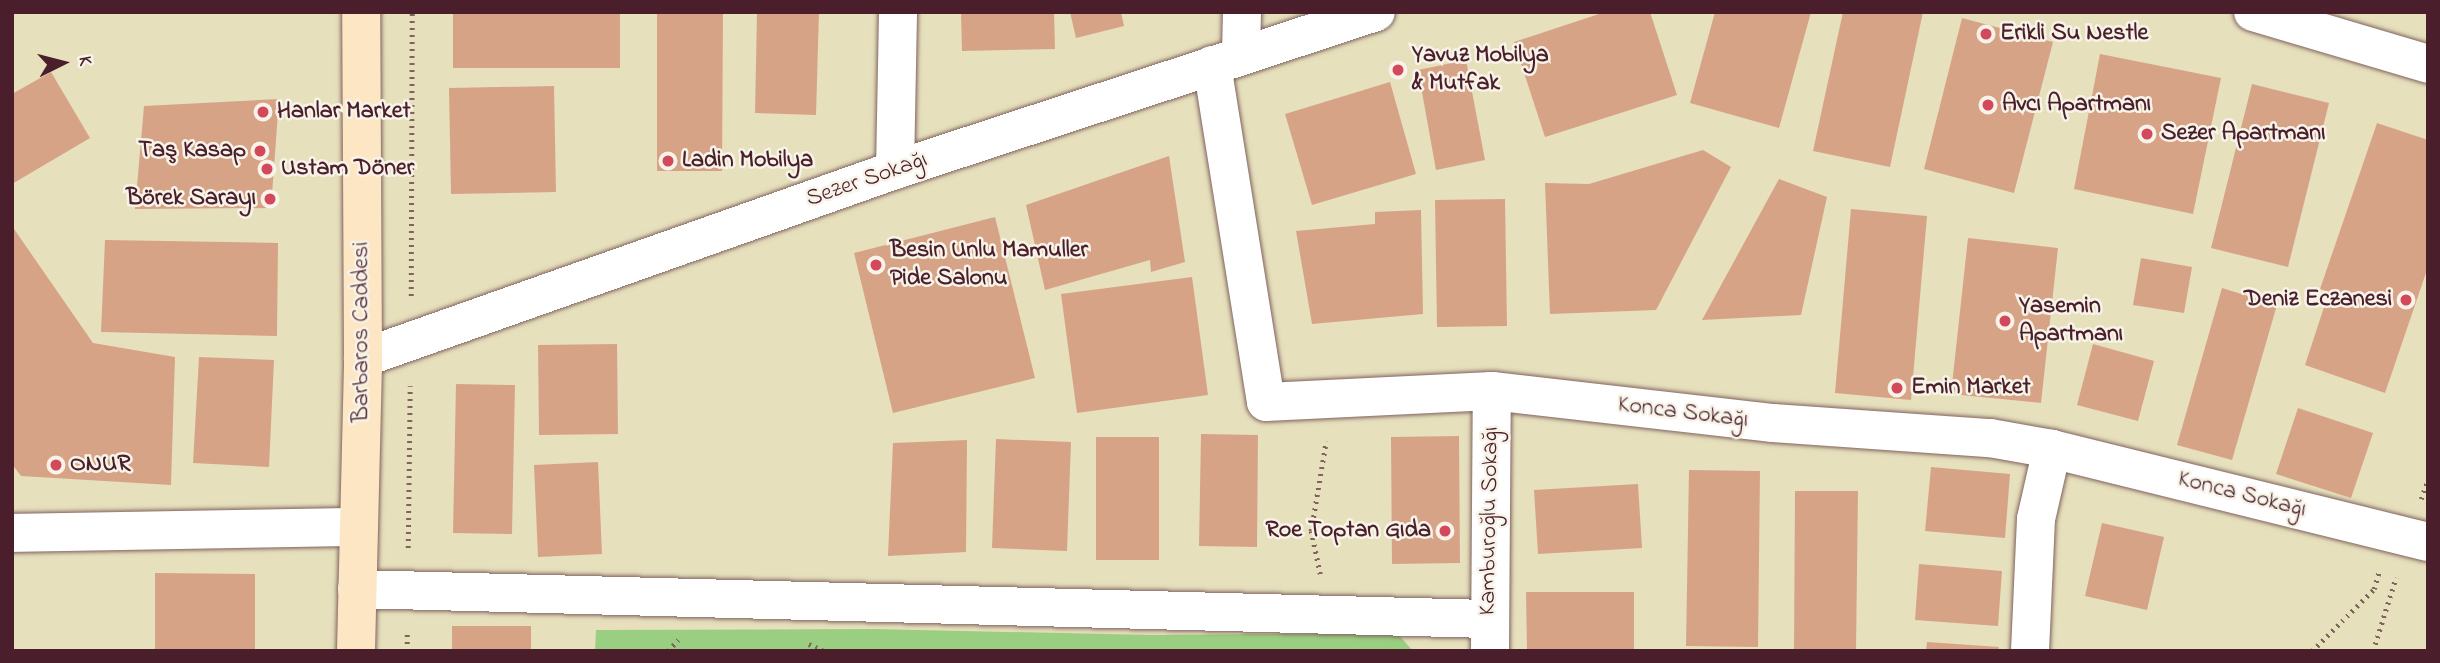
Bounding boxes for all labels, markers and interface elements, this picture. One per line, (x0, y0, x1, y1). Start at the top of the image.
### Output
place label: Erikli Su Nestle (2000, 20, 2148, 48)
marker: Erikli Su Nestle (1978, 26, 1994, 42)
north arrow (28, 28, 98, 98)
place label: Yavuz Mobilya & Mutfak (1412, 42, 1549, 98)
text: K (70, 55, 98, 67)
marker: Yavuz Mobilya & Mutfak (1390, 62, 1406, 78)
place label: Avcı Apartmanı (2002, 91, 2151, 119)
marker: Avcı Apartmanı (1980, 97, 1996, 113)
place label: Hanlar Market (277, 98, 410, 126)
marker: Hanlar Market (255, 104, 271, 120)
place label: Sezer Apartmanı (2161, 120, 2325, 148)
marker: Sezer Apartmanı (2139, 126, 2155, 142)
place label: Taş Kasap (138, 137, 246, 165)
marker: Taş Kasap (252, 143, 268, 159)
street label: Sezer Sokağı (803, 146, 931, 214)
place label: Ladin Mobilya (682, 147, 813, 175)
marker: Ladin Mobilya (660, 153, 676, 169)
place label: Ustam Döner (281, 155, 414, 183)
marker: Ustam Döner (259, 161, 275, 177)
place label: Börek Sarayı (126, 185, 256, 213)
marker: Börek Sarayı (262, 191, 278, 207)
place label: Besin Unlu Mamuller Pide Salonu (890, 237, 1088, 293)
street label: Barbaros Caddesi (348, 242, 376, 422)
marker: Besin Unlu Mamuller Pide Salonu (868, 257, 884, 273)
place label: Deniz Eczanesi (2244, 286, 2392, 314)
marker: Deniz Eczanesi (2398, 292, 2414, 308)
place label: Yasemin Apartmanı (2019, 293, 2123, 349)
marker: Yasemin Apartmanı (1997, 313, 2013, 329)
place label: Emin Market (1911, 374, 2031, 402)
marker: Emin Market (1889, 380, 1905, 396)
street label: Konca Sokağı (1616, 391, 1750, 435)
street label: Kamburoğlu Sokağı (1474, 426, 1506, 616)
place label: ONUR (70, 451, 130, 479)
marker: ONUR (48, 457, 64, 473)
street label: Konca Sokağı (2175, 465, 2309, 525)
place label: Roe Toptan Gıda (1265, 517, 1431, 545)
marker: Roe Toptan Gıda (1437, 523, 1453, 539)

